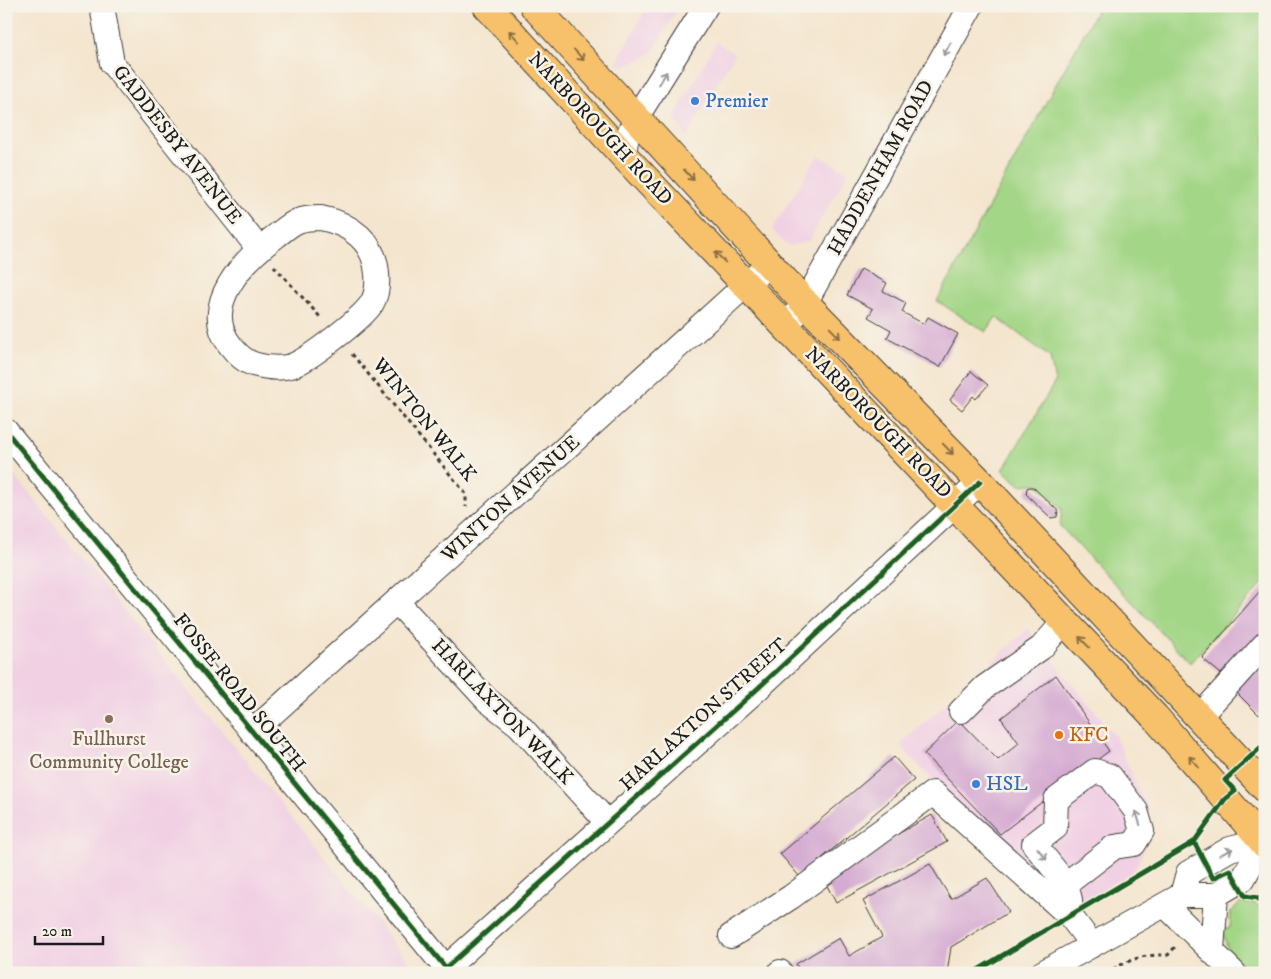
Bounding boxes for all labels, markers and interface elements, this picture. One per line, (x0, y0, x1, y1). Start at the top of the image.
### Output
one-way arrow (508, 29, 519, 42)
one-way arrow (942, 41, 952, 56)
street label: NARBOROUGH ROAD (522, 47, 678, 211)
one-way arrow (573, 49, 585, 62)
street label: GADDESBY AVENUE (107, 60, 247, 230)
one-way arrow (659, 71, 669, 85)
street label: HADDENHAM ROAD (822, 76, 940, 260)
place label: Premier (705, 89, 769, 114)
marker: Premier (689, 95, 701, 107)
one-way arrow (683, 169, 694, 182)
one-way arrow (714, 250, 726, 263)
one-way arrow (829, 327, 841, 339)
street label: NARBOROUGH ROAD (799, 342, 957, 504)
street label: WINTON WALK (366, 352, 481, 487)
street label: WINTON AVENUE (436, 430, 585, 568)
one-way arrow (942, 443, 954, 456)
street label: FOSSE ROAD SOUTH (167, 609, 311, 777)
street label: HARLAXTON STREET (615, 633, 793, 797)
street label: HARLAXTON WALK (426, 634, 578, 790)
one-way arrow (1078, 636, 1090, 648)
marker: Fullhurst Community College (103, 713, 115, 725)
place label: KFC (1069, 723, 1109, 748)
place label: Fullhurst Community College (29, 727, 189, 775)
marker: KFC (1053, 729, 1065, 741)
one-way arrow (1188, 755, 1199, 768)
place label: HSL (986, 772, 1028, 797)
marker: HSL (970, 778, 982, 790)
one-way arrow (1133, 811, 1142, 826)
one-way arrow (1037, 847, 1048, 860)
one-way arrow (1218, 847, 1233, 856)
scale bar (35, 914, 102, 946)
text: 20 m (42, 922, 72, 941)

